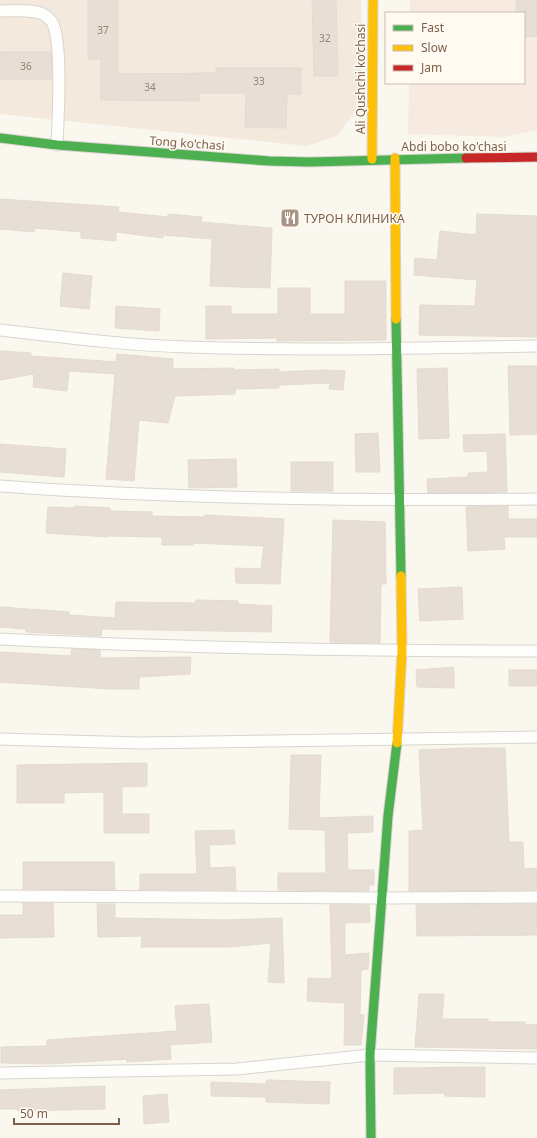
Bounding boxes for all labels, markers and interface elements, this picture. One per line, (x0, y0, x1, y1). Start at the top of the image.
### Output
legend (385, 12, 525, 84)
text: Fast (421, 19, 445, 36)
house number: 37 (97, 23, 109, 37)
street label: Ali Qushchi ko'chasi (352, 24, 369, 134)
house number: 32 (319, 31, 331, 45)
text: Slow (421, 39, 448, 56)
house number: 36 (20, 59, 32, 73)
text: Jam (420, 59, 442, 76)
house number: 33 (253, 74, 265, 88)
house number: 34 (144, 80, 156, 94)
street label: Tong ko'chasi (149, 132, 225, 154)
street label: Abdi bobo ko'chasi (401, 138, 507, 155)
restaurant icon: ТУРОН КЛИНИКА (279, 207, 301, 229)
place label: ТУРОН КЛИНИКА (304, 210, 405, 227)
scale bar (14, 1100, 119, 1126)
text: 50 m (20, 1105, 48, 1122)

